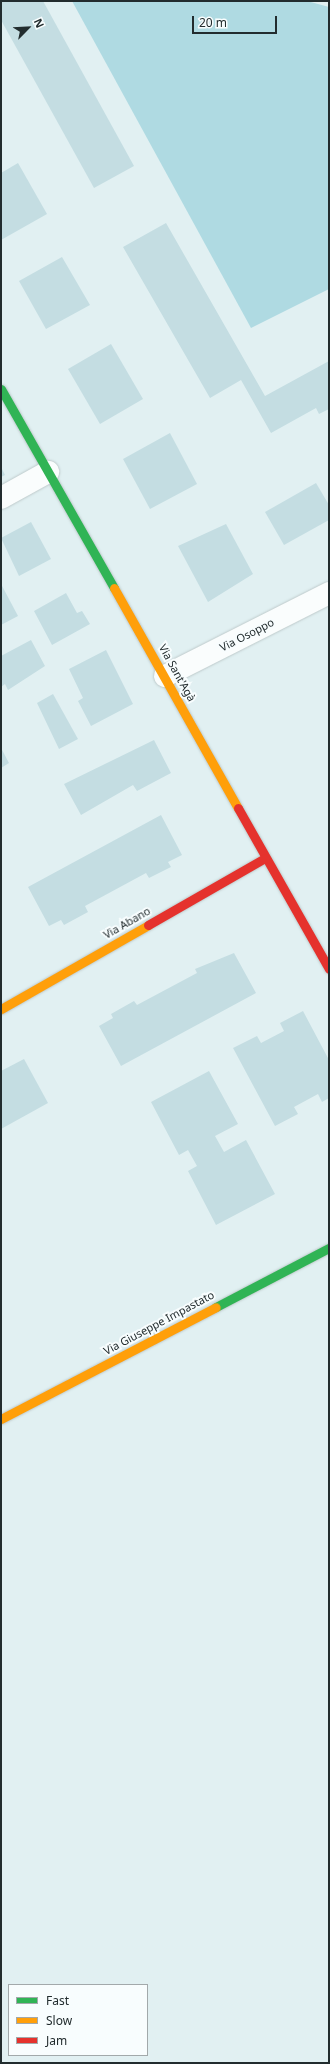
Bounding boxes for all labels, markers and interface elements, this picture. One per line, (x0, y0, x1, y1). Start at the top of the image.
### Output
north arrow (8, 8, 48, 48)
scale bar (194, 8, 279, 34)
text: 20 m (199, 14, 227, 31)
text: N (31, 16, 48, 30)
street label: Via Osoppo (218, 616, 276, 654)
street label: Via Sant'Agà (156, 642, 198, 704)
street label: Via Abano (101, 904, 153, 942)
street label: Via Giuseppe Impastato (102, 1288, 216, 1358)
legend (8, 1984, 148, 2056)
text: Fast (46, 1992, 69, 2009)
text: Slow (46, 2012, 72, 2029)
text: Jam (46, 2032, 67, 2049)

